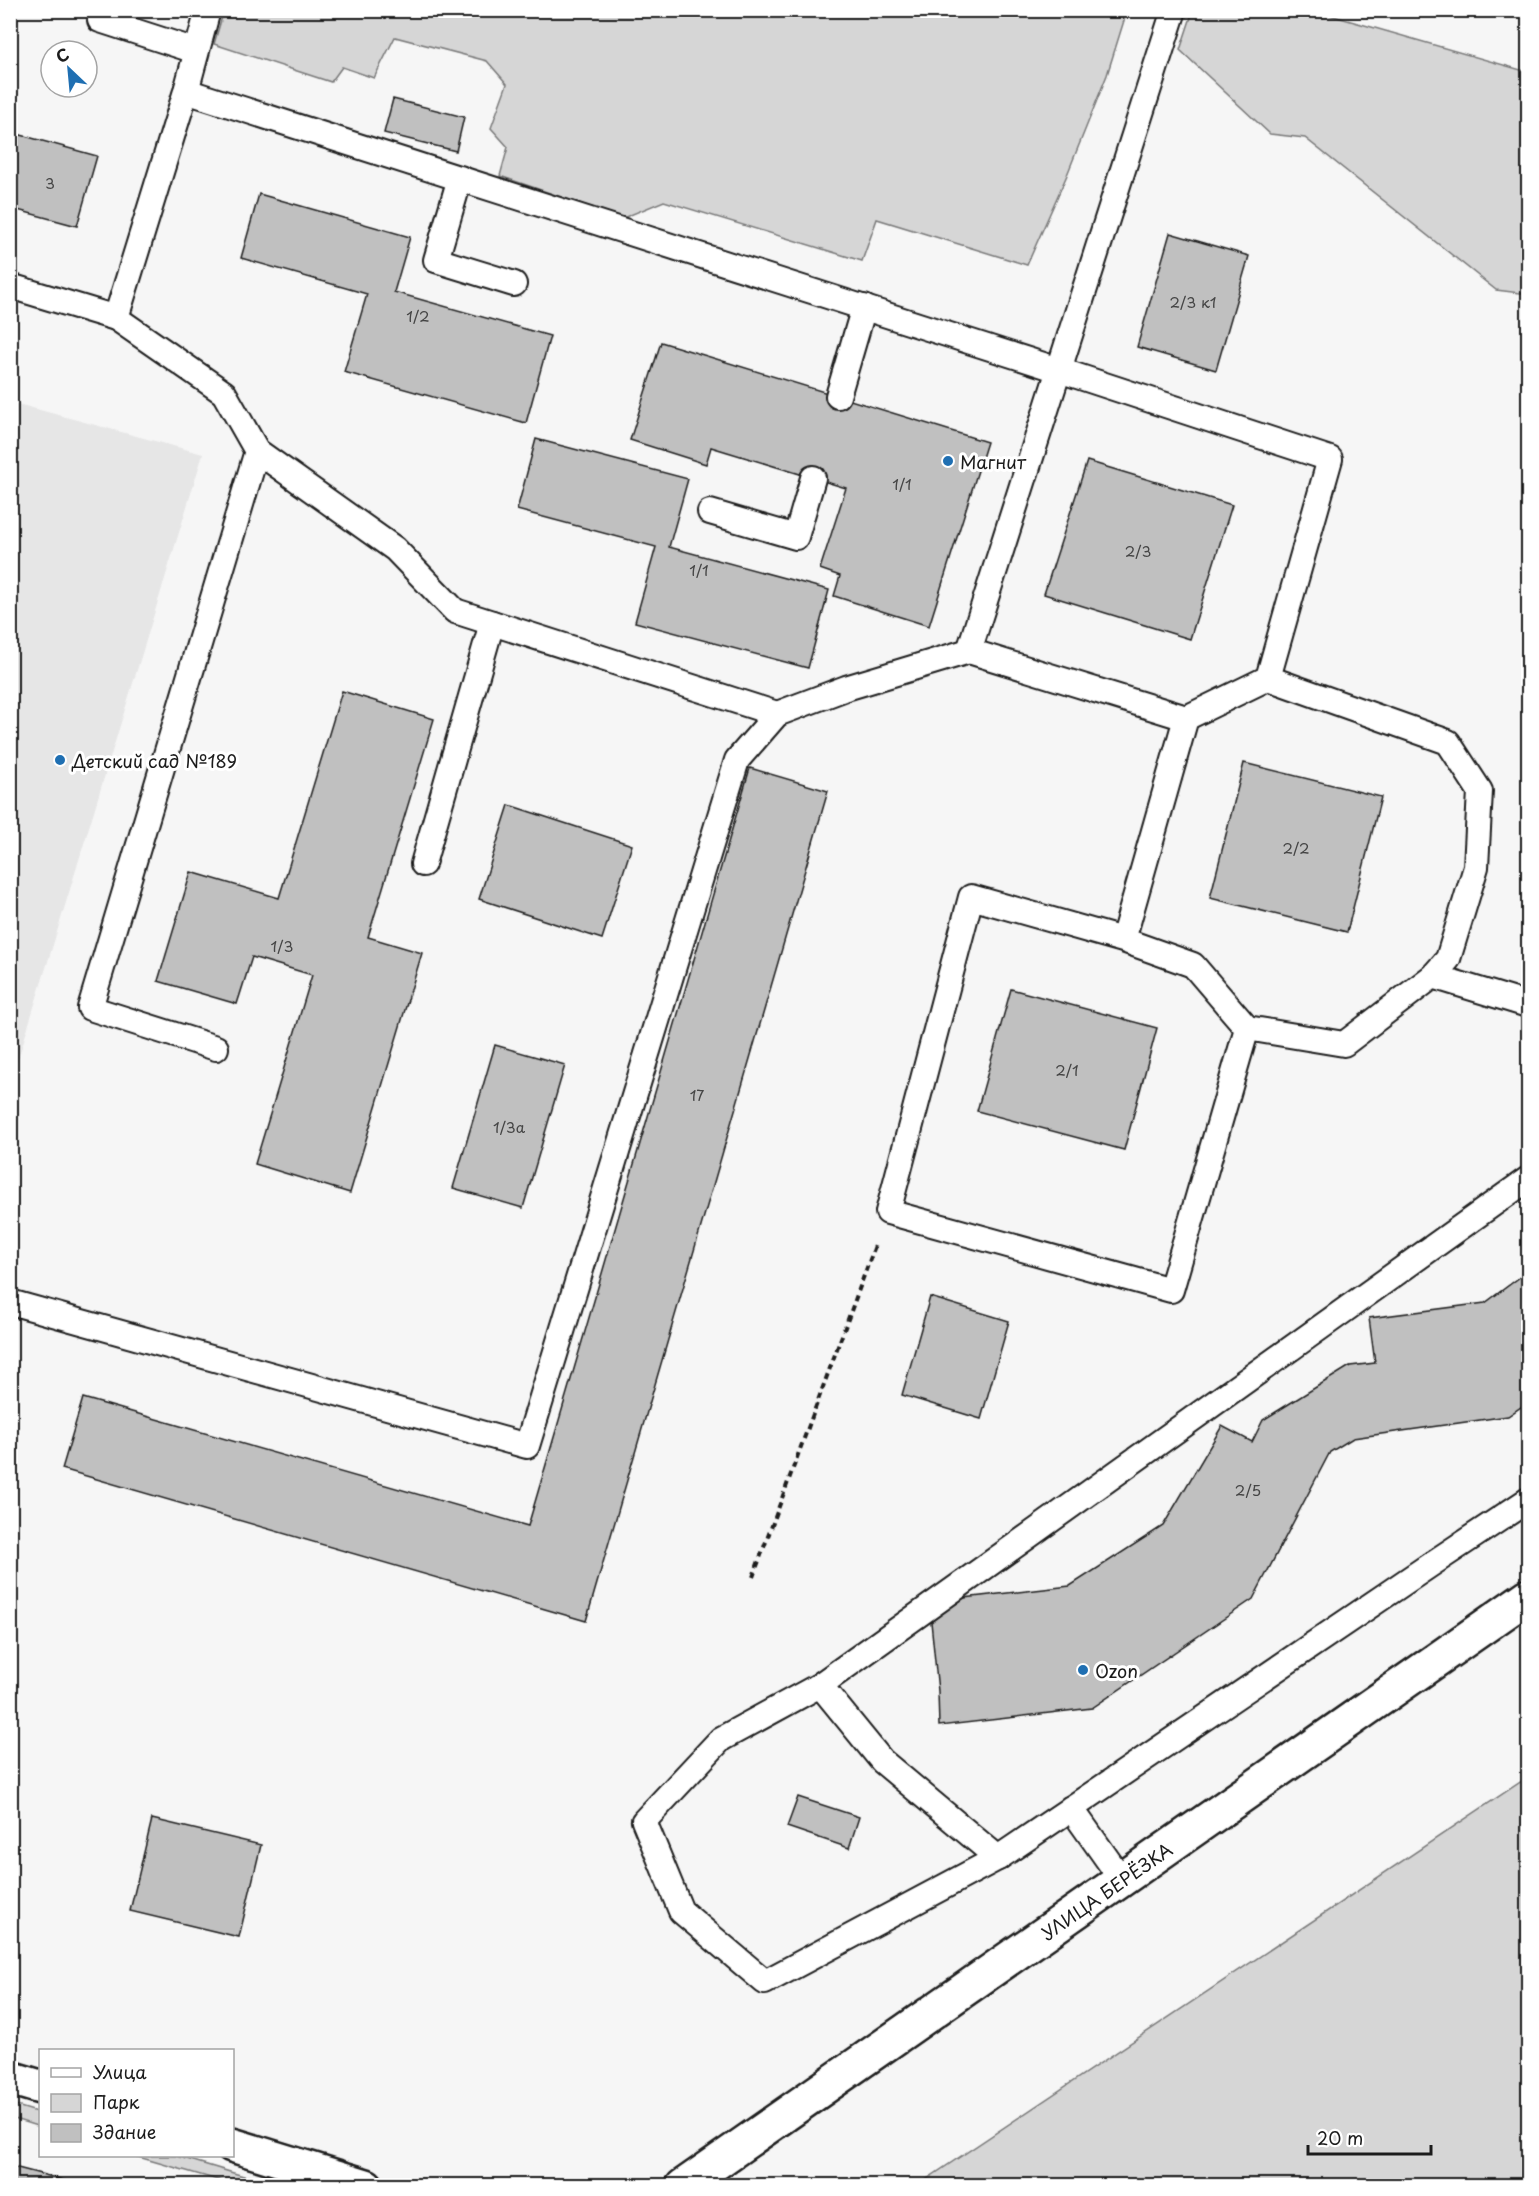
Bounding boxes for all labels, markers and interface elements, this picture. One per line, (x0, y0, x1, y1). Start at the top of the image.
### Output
north arrow (39, 39, 99, 99)
text: С (51, 41, 73, 68)
house number: 3 (45, 171, 55, 194)
house number: 2/3 к1 (1169, 290, 1217, 313)
house number: 1/2 (406, 304, 430, 327)
place label: Магнит (960, 448, 1027, 475)
marker: Магнит (941, 454, 955, 468)
house number: 1/1 (892, 472, 912, 495)
house number: 2/3 (1125, 539, 1151, 562)
house number: 1/1 (689, 558, 709, 581)
place label: Детский сад №189 (71, 747, 237, 774)
marker: Детский сад №189 (53, 753, 67, 767)
house number: 2/2 (1282, 836, 1310, 859)
house number: 1/3 (271, 934, 293, 957)
house number: 2/1 (1055, 1058, 1079, 1081)
house number: 17 (690, 1083, 704, 1106)
house number: 1/3а (493, 1115, 526, 1138)
house number: 2/5 (1235, 1478, 1261, 1501)
place label: Ozon (1095, 1657, 1138, 1684)
marker: Ozon (1076, 1663, 1090, 1677)
street label: УЛИЦА БЕРЁЗКА (1035, 1835, 1177, 1946)
legend (39, 2049, 234, 2157)
text: Улица (93, 2058, 147, 2085)
text: Парк (93, 2088, 140, 2115)
text: Здание (93, 2118, 156, 2145)
scale bar (1308, 2118, 1431, 2156)
text: 20 m (1317, 2124, 1363, 2151)

